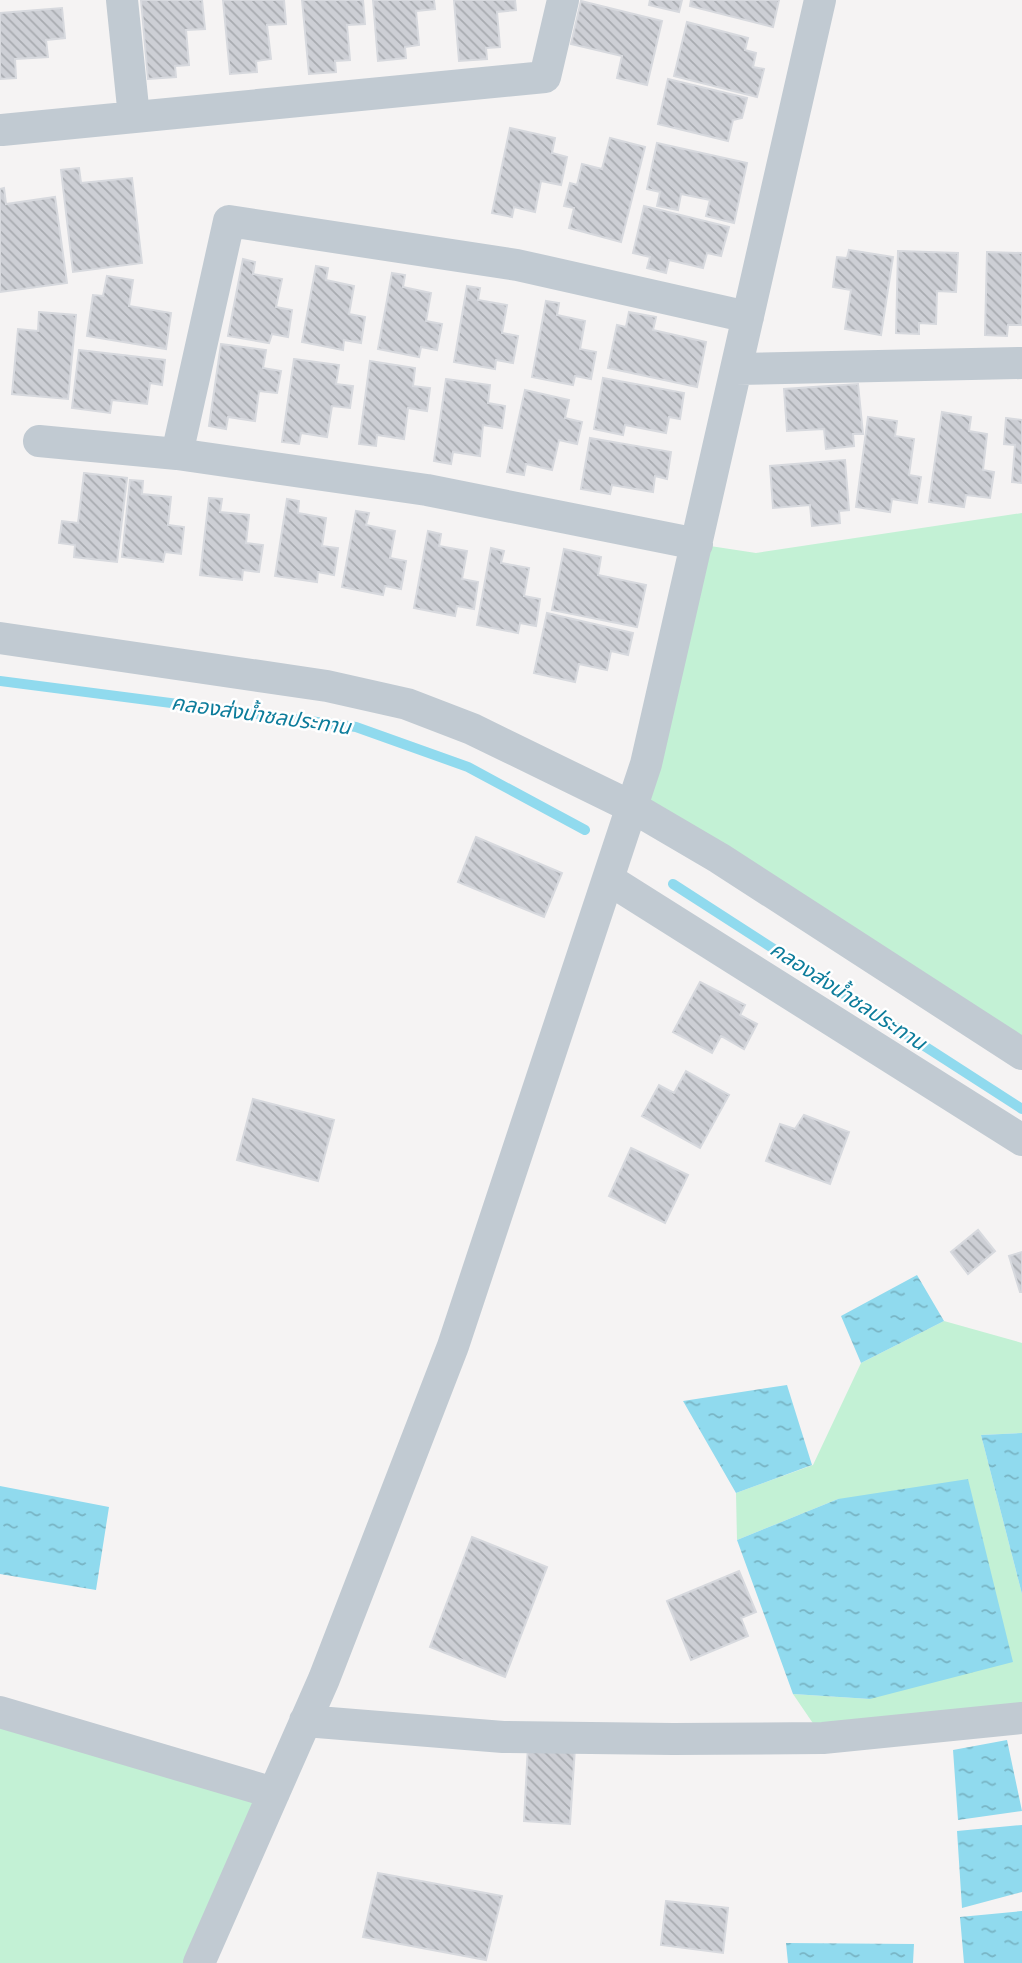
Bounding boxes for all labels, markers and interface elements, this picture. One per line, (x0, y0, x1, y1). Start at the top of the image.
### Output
water label: คลองส่งน้ำชลประทาน (170, 688, 354, 740)
water label: คลองส่งน้ำชลประทาน (766, 934, 933, 1056)

